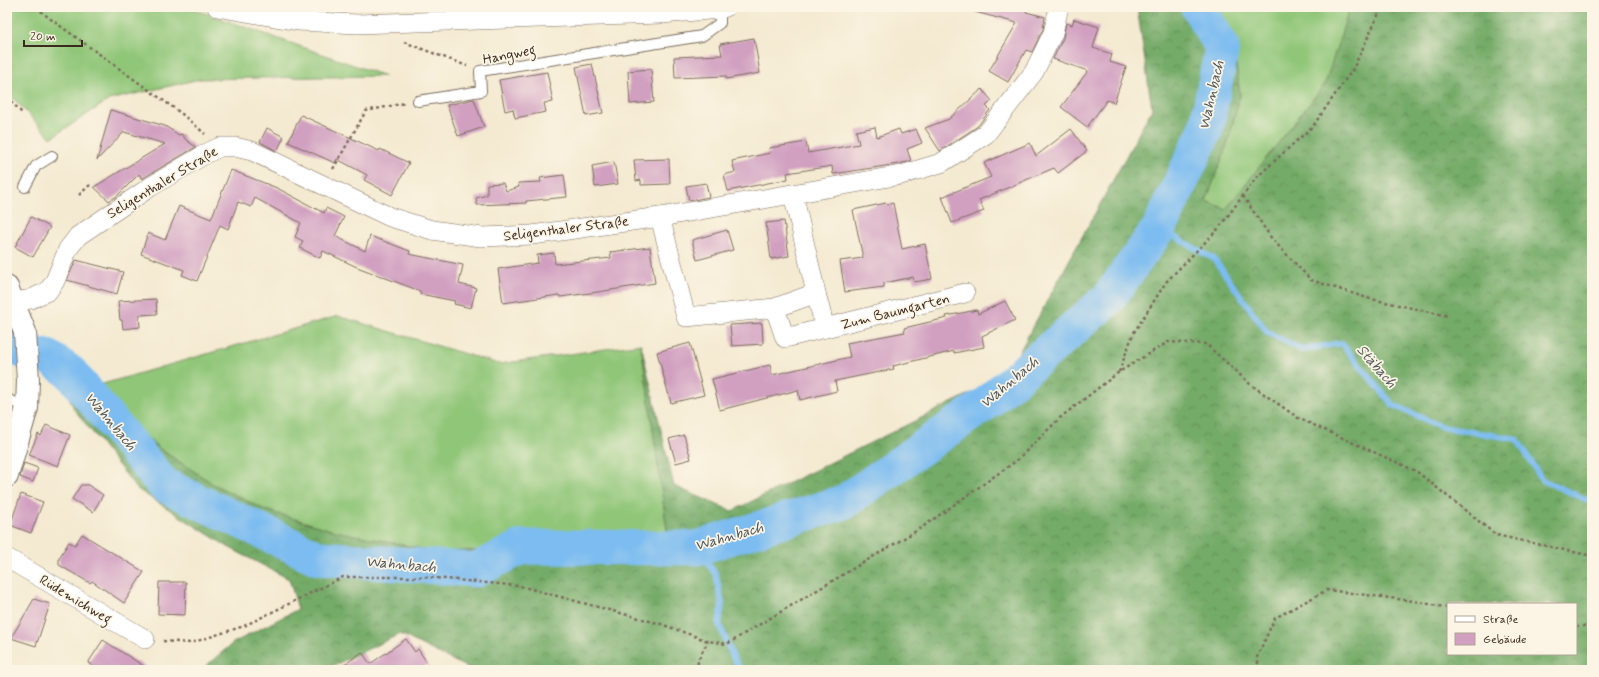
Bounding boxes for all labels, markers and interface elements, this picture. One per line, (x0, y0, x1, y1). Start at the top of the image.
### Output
scale bar (24, 22, 82, 48)
text: 20 m (30, 29, 56, 45)
street label: Hangweg (481, 41, 538, 71)
water label: Wahnbach (1194, 58, 1230, 132)
street label: Seligenthaler Straße (104, 143, 221, 223)
street label: Seligenthaler Straße (502, 212, 630, 246)
street label: Zum Baumgarten (839, 290, 952, 336)
water label: Stäbach (1352, 341, 1401, 393)
water label: Wahnbach (976, 352, 1043, 413)
water label: Wahnbach (80, 388, 141, 455)
water label: Wahnbach (693, 518, 766, 556)
water label: Wahnbach (365, 552, 437, 578)
street label: Rüdemichweg (35, 571, 115, 630)
legend (1447, 603, 1577, 655)
text: Straße (1483, 612, 1518, 628)
text: Gebäude (1483, 632, 1526, 648)

